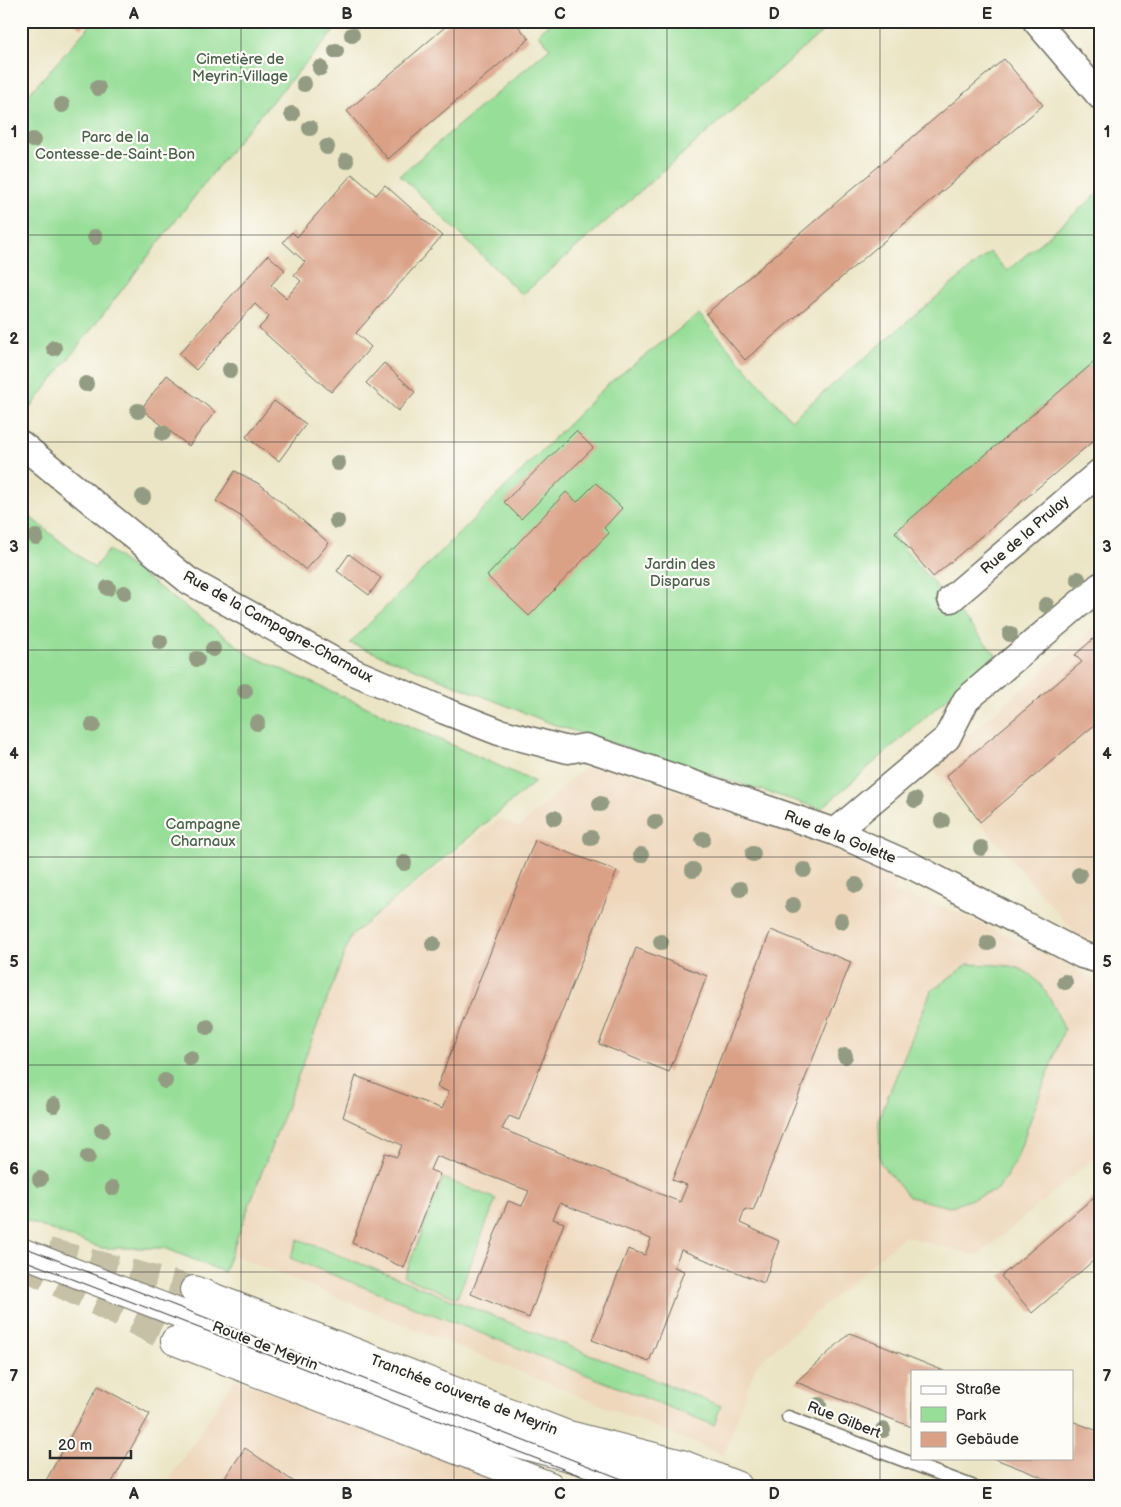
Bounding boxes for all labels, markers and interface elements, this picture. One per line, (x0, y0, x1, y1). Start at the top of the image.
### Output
text: A (128, 5, 139, 24)
text: B (341, 5, 353, 24)
text: C (554, 5, 566, 24)
text: D (768, 5, 780, 24)
text: E (982, 5, 992, 24)
park label: Cimetière de Meyrin-Village (192, 50, 288, 86)
text: 1 (11, 123, 17, 142)
text: 1 (1104, 123, 1110, 142)
park label: Parc de la Contesse-de-Saint-Bon (35, 128, 195, 164)
text: 2 (9, 330, 19, 349)
text: 2 (1102, 330, 1112, 349)
street label: Rue de la Prulay (977, 491, 1073, 579)
text: 3 (9, 538, 19, 557)
text: 3 (1102, 538, 1112, 557)
park label: Jardin des Disparus (645, 555, 716, 591)
street label: Rue de la Campagne-Charnaux (179, 567, 377, 687)
text: 4 (9, 745, 19, 764)
text: 4 (1102, 745, 1112, 764)
street label: Rue de la Golette (781, 806, 899, 868)
park label: Campagne Charnaux (166, 815, 240, 851)
text: 5 (9, 953, 19, 972)
text: 5 (1102, 953, 1112, 972)
text: 6 (9, 1160, 19, 1179)
text: 6 (1102, 1160, 1112, 1179)
street label: Route de Meyrin (209, 1317, 321, 1375)
street label: Tranchée couverte de Meyrin (368, 1350, 560, 1440)
text: 7 (10, 1367, 19, 1386)
text: 7 (1103, 1367, 1112, 1386)
legend (911, 1370, 1074, 1460)
text: Straße (956, 1380, 1001, 1399)
street label: Rue Gilbert (804, 1397, 884, 1443)
text: Park (956, 1406, 987, 1425)
scale bar (50, 1427, 131, 1459)
text: Gebäude (956, 1430, 1019, 1449)
text: 20 m (58, 1436, 92, 1455)
text: A (128, 1485, 139, 1504)
text: B (341, 1485, 353, 1504)
text: C (554, 1485, 566, 1504)
text: D (768, 1485, 780, 1504)
text: E (982, 1485, 992, 1504)

